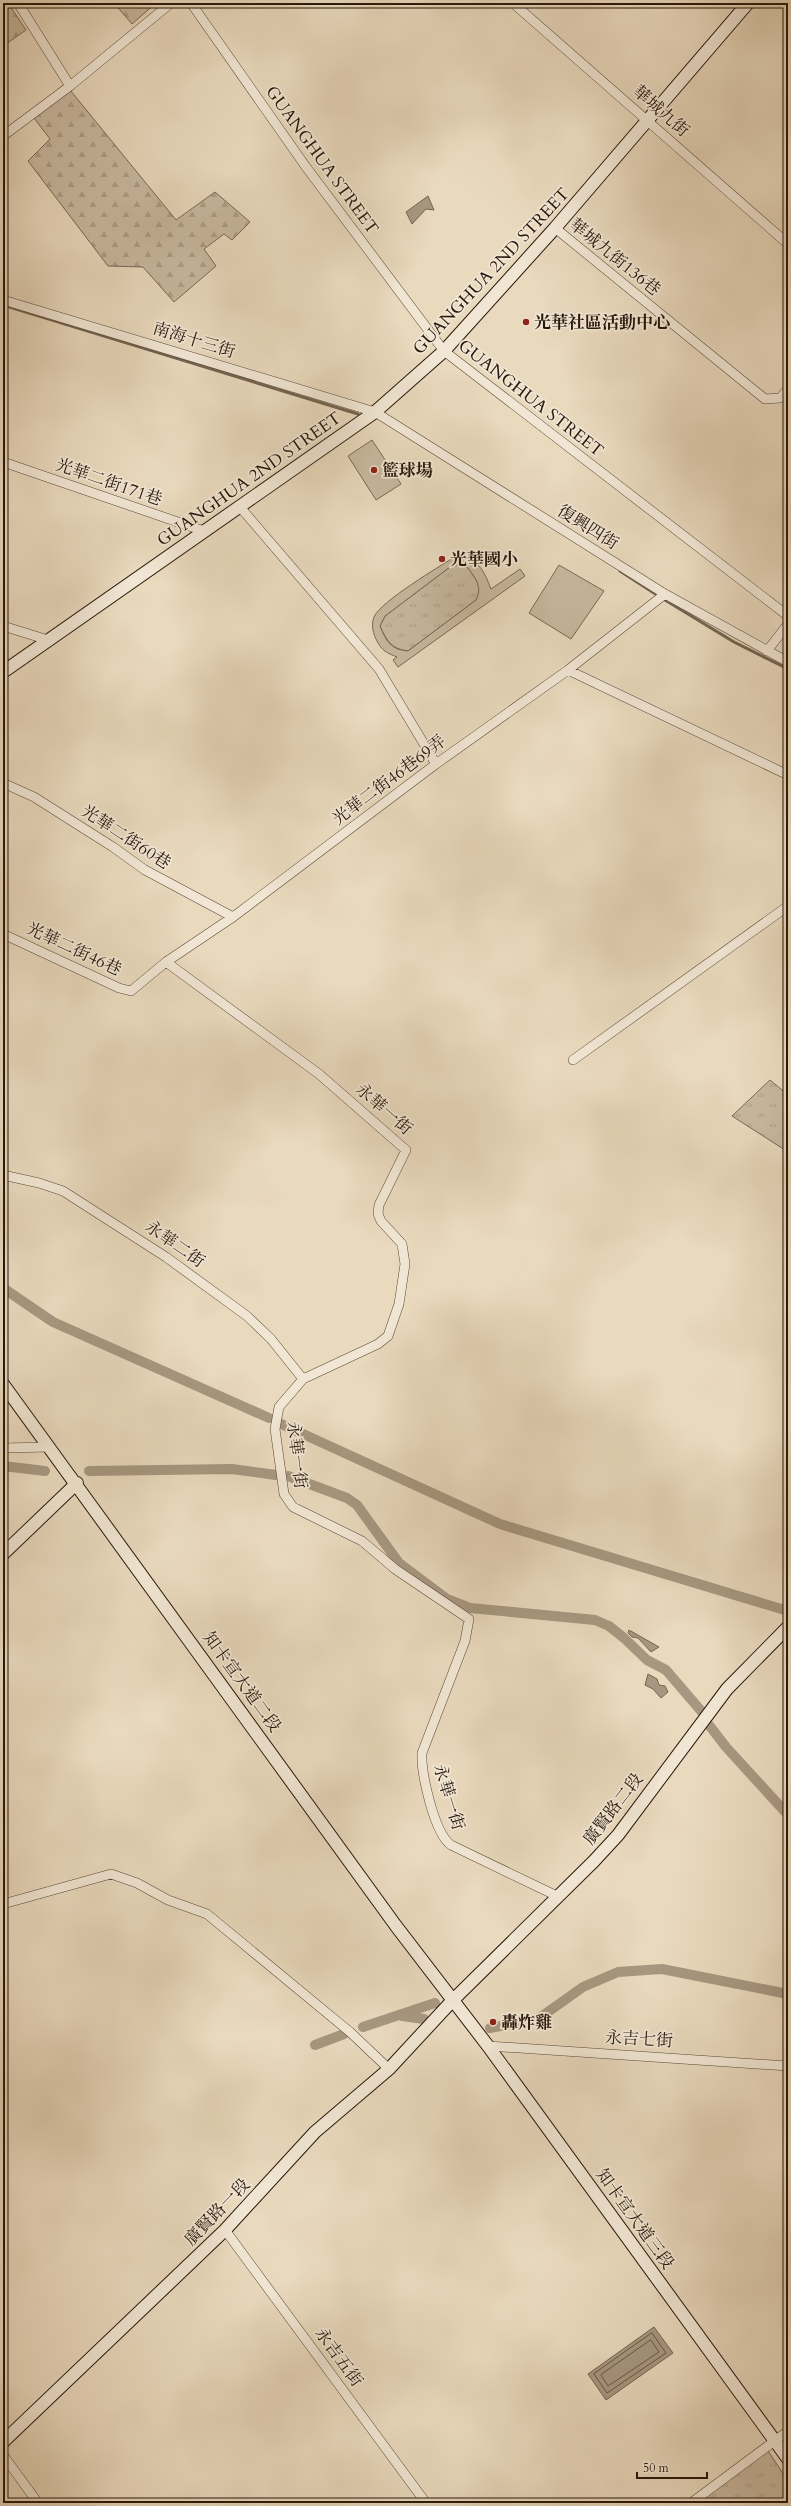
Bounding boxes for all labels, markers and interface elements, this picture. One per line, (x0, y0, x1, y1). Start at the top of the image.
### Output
street label: 華城九街 (628, 80, 694, 142)
street label: GUANGHUA STREET (260, 81, 384, 239)
street label: GUANGHUA 2ND STREET (408, 183, 574, 359)
street label: 華城九街136巷 (565, 213, 665, 301)
place label: 光華社區活動中心 (534, 311, 670, 334)
street label: 南海十三街 (150, 317, 238, 363)
marker: 光華社區活動中心 (521, 317, 531, 327)
street label: GUANGHUA STREET (454, 334, 608, 462)
street label: GUANGHUA 2ND STREET (152, 407, 346, 551)
street label: 光華二街171巷 (53, 453, 165, 511)
place label: 籃球場 (382, 459, 433, 482)
marker: 籃球場 (369, 465, 379, 475)
street label: 復興四街 (553, 499, 623, 555)
place label: 光華國小 (450, 548, 518, 571)
marker: 光華國小 (437, 554, 447, 564)
street label: 光華二街46巷69弄 (327, 730, 451, 830)
street label: 光華二街60巷 (77, 799, 175, 875)
street label: 光華二街46巷 (23, 917, 125, 981)
street label: 永華一街 (351, 1078, 417, 1140)
street label: 永華二街 (141, 1215, 209, 1273)
street label: 永華一街 (281, 1420, 313, 1490)
street label: 知卡宣大道二段 (198, 1627, 286, 1737)
street label: 永華一街 (428, 1761, 470, 1833)
street label: 廣賢路二段 (578, 1768, 648, 1850)
place label: 轟炸雞 (501, 2011, 552, 2034)
marker: 轟炸雞 (488, 2017, 498, 2027)
street label: 永吉七街 (604, 2026, 674, 2052)
street label: 知卡宣大道三段 (591, 2164, 679, 2274)
street label: 廣賢路一段 (179, 2173, 255, 2251)
street label: 永吉五街 (310, 2323, 368, 2391)
scale bar (637, 2454, 707, 2480)
text: 50 m (643, 2460, 670, 2476)

